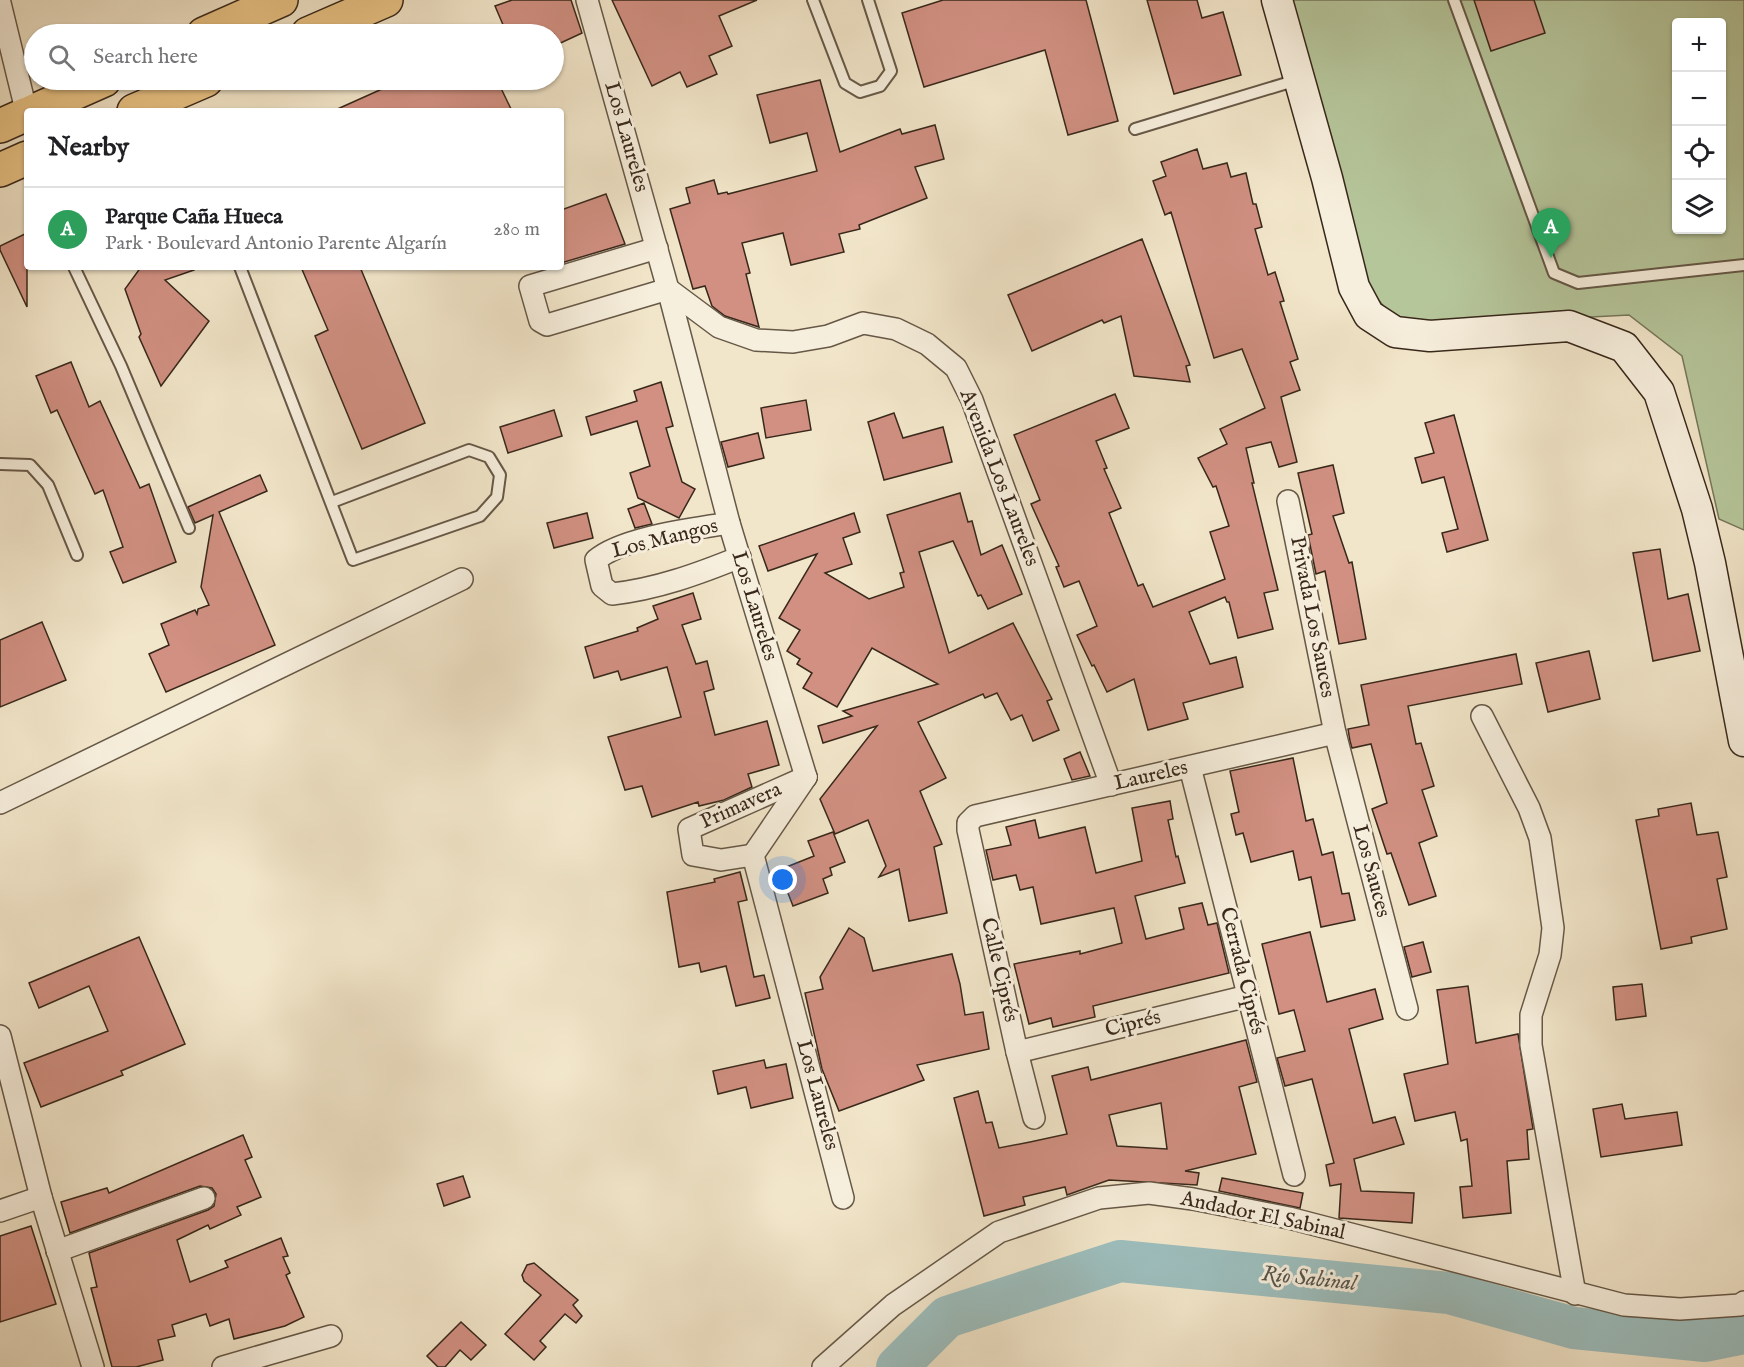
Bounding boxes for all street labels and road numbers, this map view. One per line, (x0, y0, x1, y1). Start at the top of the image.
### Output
street label: Los Laureles (597, 79, 655, 195)
street label: Avenida Los Laureles (952, 385, 1045, 570)
street label: Los Mangos (609, 513, 721, 565)
street label: Privada Los Sauces (1283, 534, 1341, 700)
street label: Los Laureles (725, 548, 783, 664)
street label: Laureles (1111, 754, 1191, 798)
street label: Primavera (696, 776, 787, 836)
street label: Los Sauces (1346, 822, 1396, 920)
street label: Cerrada Ciprés (1213, 904, 1271, 1038)
street label: Calle Ciprés (974, 915, 1024, 1025)
street label: Ciprés (1102, 1004, 1164, 1044)
street label: Los Laureles (789, 1037, 845, 1153)
street label: Andador El Sabinal (1177, 1185, 1348, 1247)

